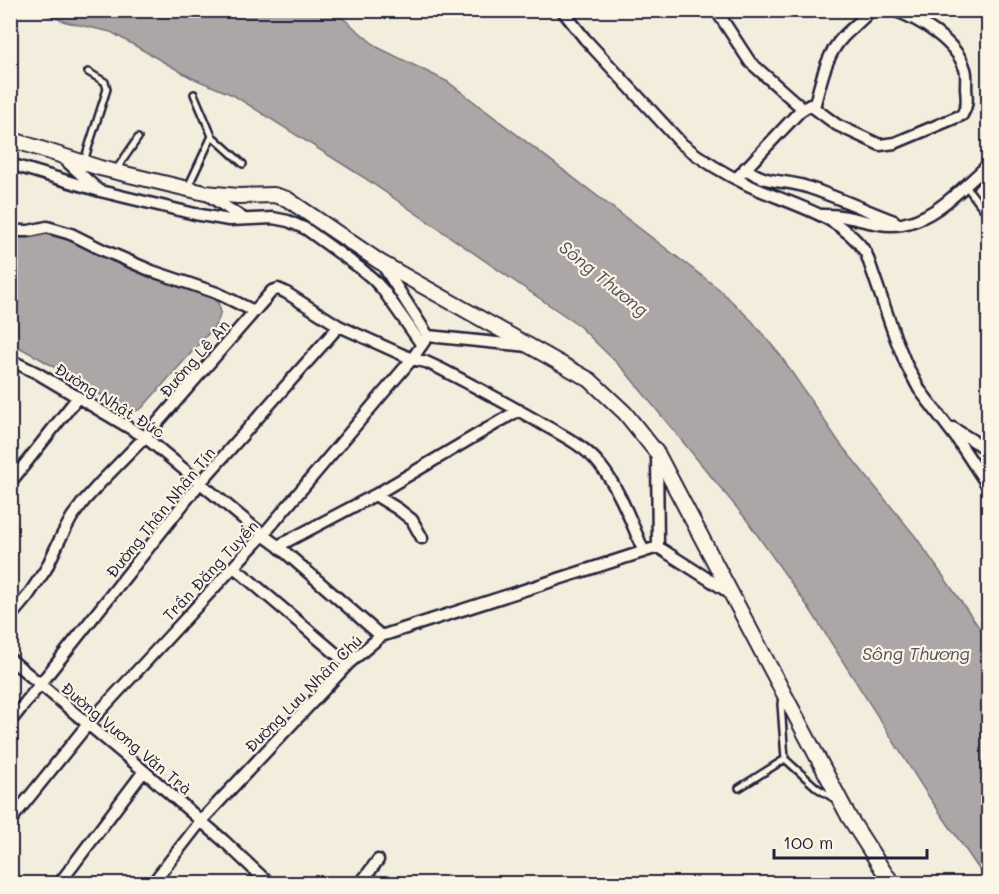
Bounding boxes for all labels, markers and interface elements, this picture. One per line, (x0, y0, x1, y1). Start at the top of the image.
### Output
water label: Sông Thương (554, 235, 654, 321)
street label: Đường Lê An (154, 315, 234, 401)
street label: Đường Nhật Đức (51, 358, 169, 442)
street label: Đường Thân Nhân Tín (101, 442, 219, 582)
street label: Trần Đăng Tuyển (158, 515, 262, 625)
street label: Đường Lưu Nhân Chú (240, 630, 366, 756)
water label: Sông Thương (862, 641, 970, 665)
street label: Đường Vương Văn Trà (57, 677, 197, 799)
scale bar (774, 822, 927, 860)
text: 100 m (783, 830, 833, 854)

